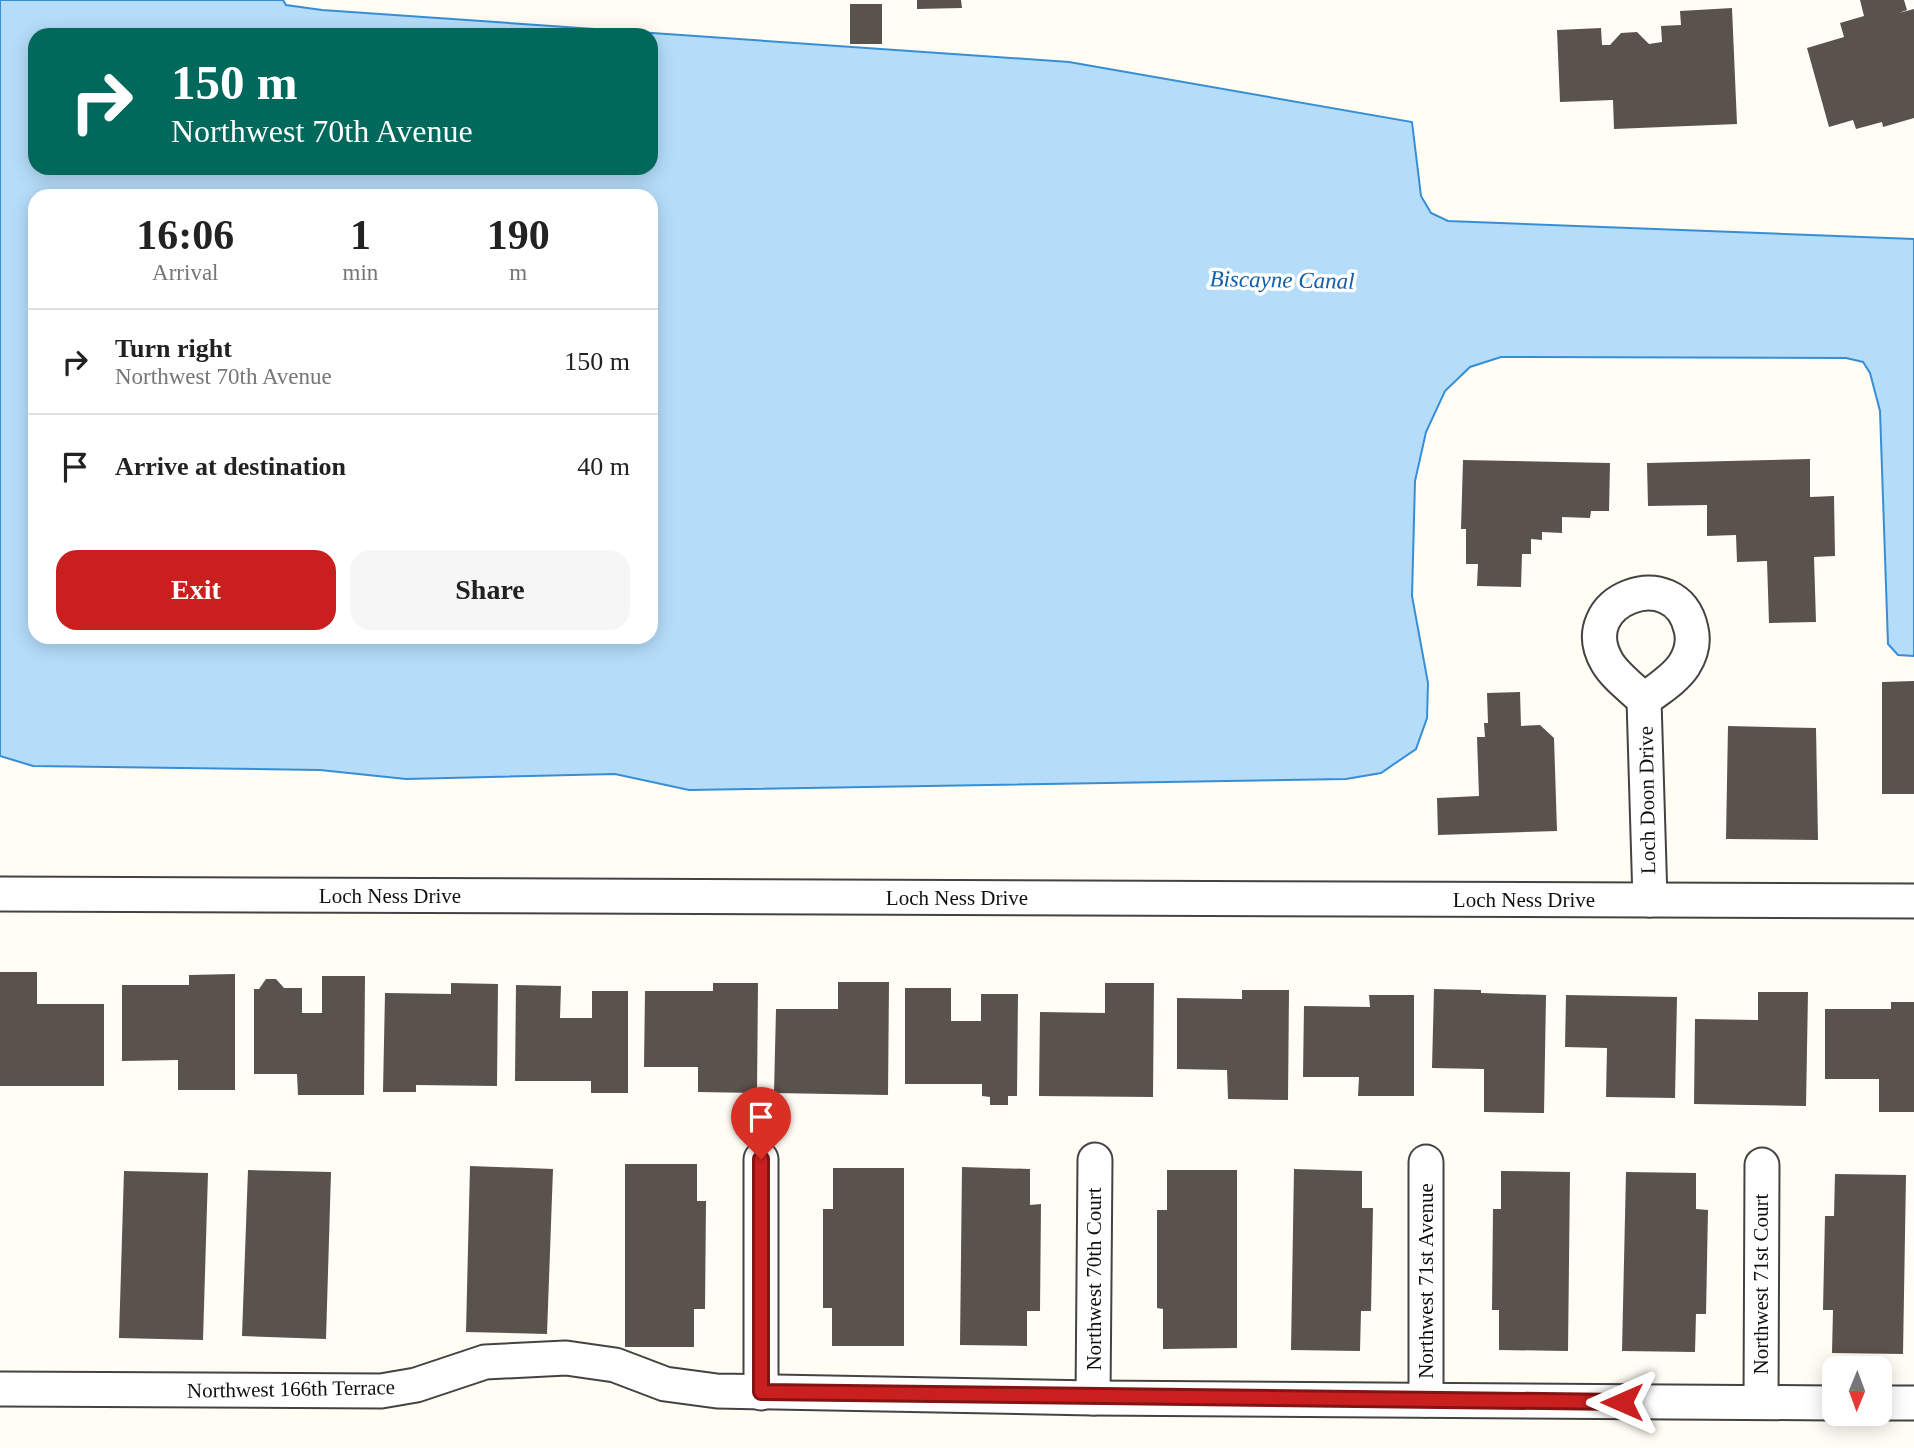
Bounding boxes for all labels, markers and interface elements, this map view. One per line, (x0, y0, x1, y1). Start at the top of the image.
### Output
text: 150 m (171, 55, 298, 110)
icon: right (56, 56, 147, 147)
text: Northwest 70th Avenue (171, 113, 473, 149)
text: 16:06 (136, 212, 234, 258)
text: 1 (350, 212, 371, 258)
text: 190 (487, 212, 550, 258)
text: Arrival (152, 260, 219, 285)
text: min (343, 260, 378, 285)
text: m (509, 260, 527, 285)
water label: Biscayne Canal (1209, 266, 1355, 294)
text: Turn right (115, 334, 232, 363)
icon: right (56, 343, 94, 381)
text: 150 m (564, 347, 630, 376)
text: Northwest 70th Avenue (115, 364, 332, 389)
icon: arrive (56, 448, 94, 486)
text: Arrive at destination (115, 452, 346, 481)
text: 40 m (577, 452, 630, 481)
button: Exit (56, 550, 336, 630)
button: Share (350, 550, 630, 630)
street label: Loch Doon Drive (1634, 726, 1660, 874)
street label: Loch Ness Drive (319, 884, 461, 908)
street label: Loch Ness Drive (886, 886, 1028, 910)
street label: Loch Ness Drive (1453, 888, 1595, 912)
pin (731, 1087, 791, 1159)
icon: arrive (742, 1098, 780, 1136)
street label: Northwest 71st Avenue (1414, 1183, 1438, 1379)
street label: Northwest 70th Court (1082, 1187, 1106, 1371)
street label: Northwest 71st Court (1749, 1193, 1773, 1374)
north arrow (1822, 1356, 1892, 1426)
map controls (1822, 1356, 1892, 1426)
position arrow (1585, 1365, 1659, 1439)
street label: Northwest 166th Terrace (187, 1375, 395, 1403)

